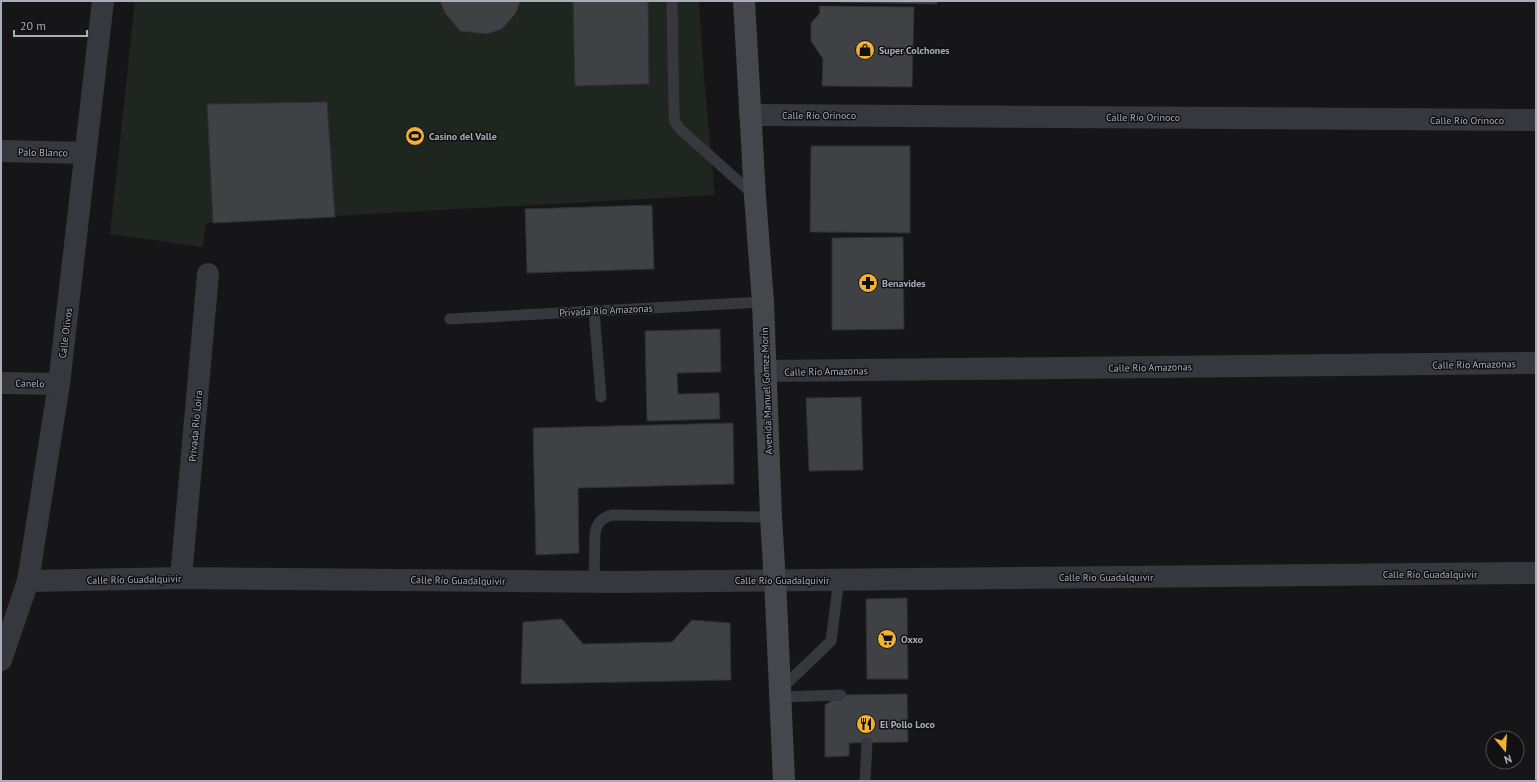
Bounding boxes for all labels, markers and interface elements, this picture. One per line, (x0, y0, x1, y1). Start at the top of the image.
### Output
scale bar (14, 12, 87, 38)
text: 20 m (20, 18, 46, 33)
shop icon: Super Colchones (854, 39, 876, 61)
place label: Super Colchones (879, 44, 950, 57)
street label: Calle Río Orinoco (782, 109, 856, 122)
street label: Calle Río Orinoco (1106, 111, 1180, 124)
street label: Calle Río Orinoco (1430, 114, 1504, 127)
sports icon: Casino del Valle (404, 125, 426, 147)
place label: Casino del Valle (429, 130, 497, 143)
street label: Palo Blanco (18, 146, 68, 159)
pharmacy icon: Benavides (857, 272, 879, 294)
place label: Benavides (882, 277, 926, 290)
street label: Privada Río Amazonas (559, 302, 653, 319)
street label: Calle Olivos (56, 307, 75, 359)
street label: Avenida Manuel Gómez Morín (758, 327, 775, 455)
street label: Calle Río Amazonas (1432, 357, 1516, 372)
street label: Calle Río Amazonas (1108, 360, 1192, 375)
street label: Calle Río Amazonas (784, 364, 868, 379)
street label: Canelo (15, 377, 45, 390)
street label: Privada Río Loira (186, 390, 205, 462)
street label: Calle Río Guadalquivir (1383, 568, 1478, 581)
street label: Calle Río Guadalquivir (1059, 571, 1154, 584)
street label: Calle Río Guadalquivir (87, 572, 182, 587)
street label: Calle Río Guadalquivir (411, 573, 506, 588)
street label: Calle Río Guadalquivir (735, 574, 830, 587)
supermarket icon: Oxxo (876, 628, 898, 650)
place label: Oxxo (901, 633, 924, 646)
restaurant icon: El Pollo Loco (855, 713, 877, 735)
place label: El Pollo Loco (880, 718, 936, 731)
north arrow (1485, 730, 1525, 770)
text: N (1502, 752, 1514, 767)

